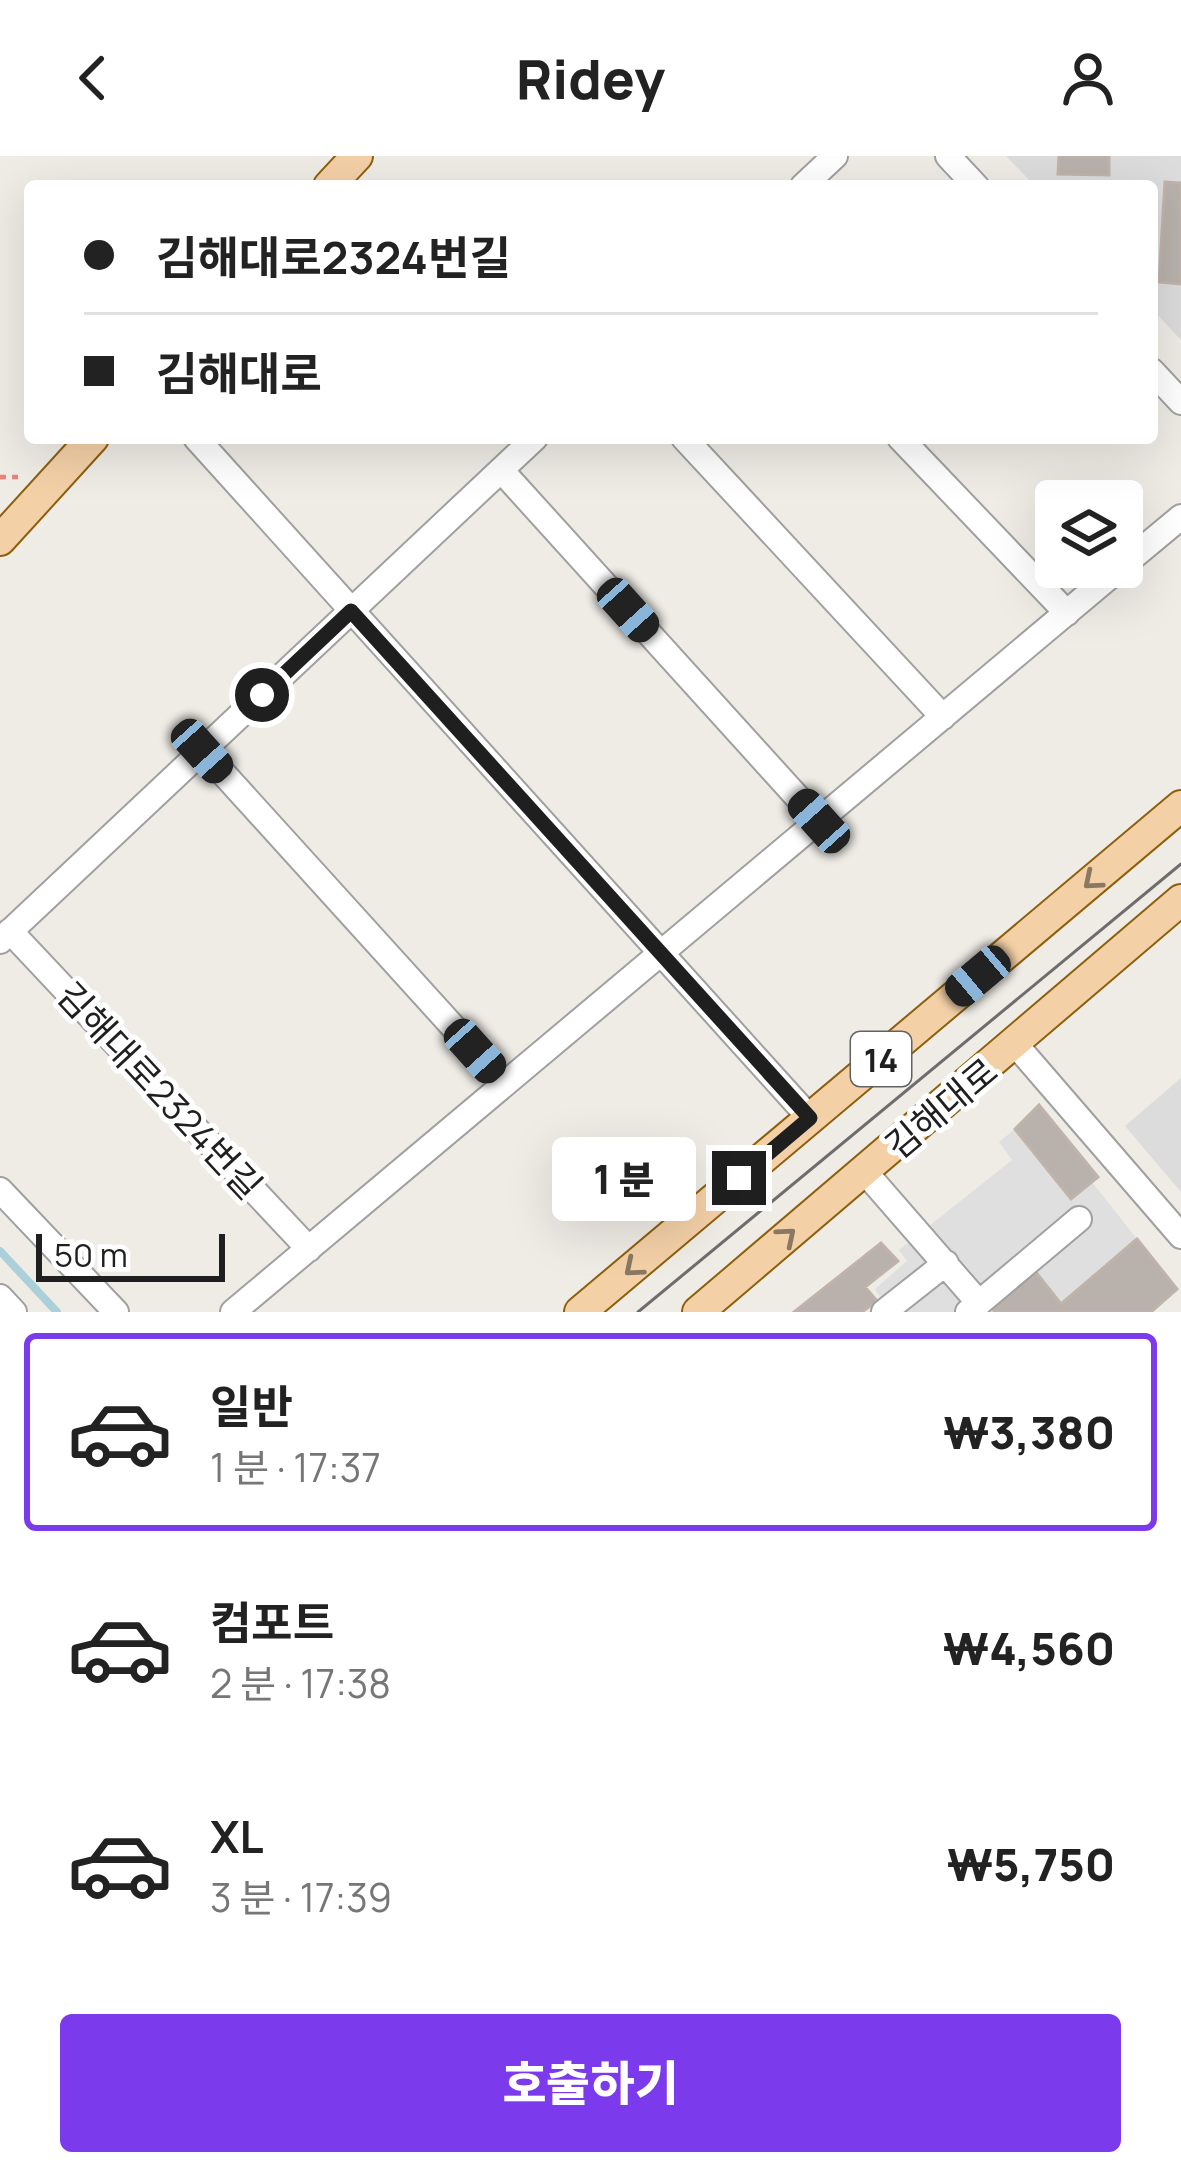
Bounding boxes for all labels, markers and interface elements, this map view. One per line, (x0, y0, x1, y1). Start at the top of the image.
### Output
text: Ridey (516, 41, 665, 115)
icon: back (60, 45, 126, 111)
icon: person (1055, 45, 1121, 111)
text: 김해대로2324번길 (156, 226, 511, 288)
text: 김해대로 (156, 342, 322, 404)
map controls (1035, 480, 1143, 588)
button: layers (1035, 480, 1143, 588)
car (591, 571, 665, 649)
route start (235, 668, 289, 722)
car (165, 712, 239, 790)
car (782, 782, 856, 860)
one-way arrow (1083, 866, 1105, 888)
car (939, 939, 1017, 1013)
street label: 김해대로2324번길 (47, 971, 273, 1209)
car (438, 1012, 512, 1090)
road number: 14 (851, 1032, 911, 1086)
street label: 김해대로 (875, 1047, 1007, 1169)
callout: 1 분 (553, 1136, 697, 1220)
route end (712, 1151, 766, 1205)
text: 1 분 (593, 1152, 655, 1206)
scale bar (36, 1228, 225, 1281)
one-way arrow (773, 1229, 795, 1251)
text: 50 m (54, 1232, 128, 1277)
one-way arrow (625, 1253, 647, 1275)
text: 일반 (210, 1375, 293, 1437)
icon: car (66, 1378, 174, 1486)
text: ₩3,380 (943, 1401, 1115, 1463)
text: 1 분 · 17:37 (210, 1440, 381, 1494)
text: 컴포트 (210, 1591, 334, 1653)
icon: car (66, 1594, 174, 1702)
text: ₩4,560 (943, 1617, 1115, 1679)
text: 2 분 · 17:38 (210, 1656, 391, 1710)
text: XL (210, 1805, 264, 1867)
icon: car (66, 1810, 174, 1918)
text: ₩5,750 (947, 1833, 1115, 1895)
text: 3 분 · 17:39 (210, 1870, 392, 1924)
button: 호출하기 (60, 2014, 1121, 2152)

